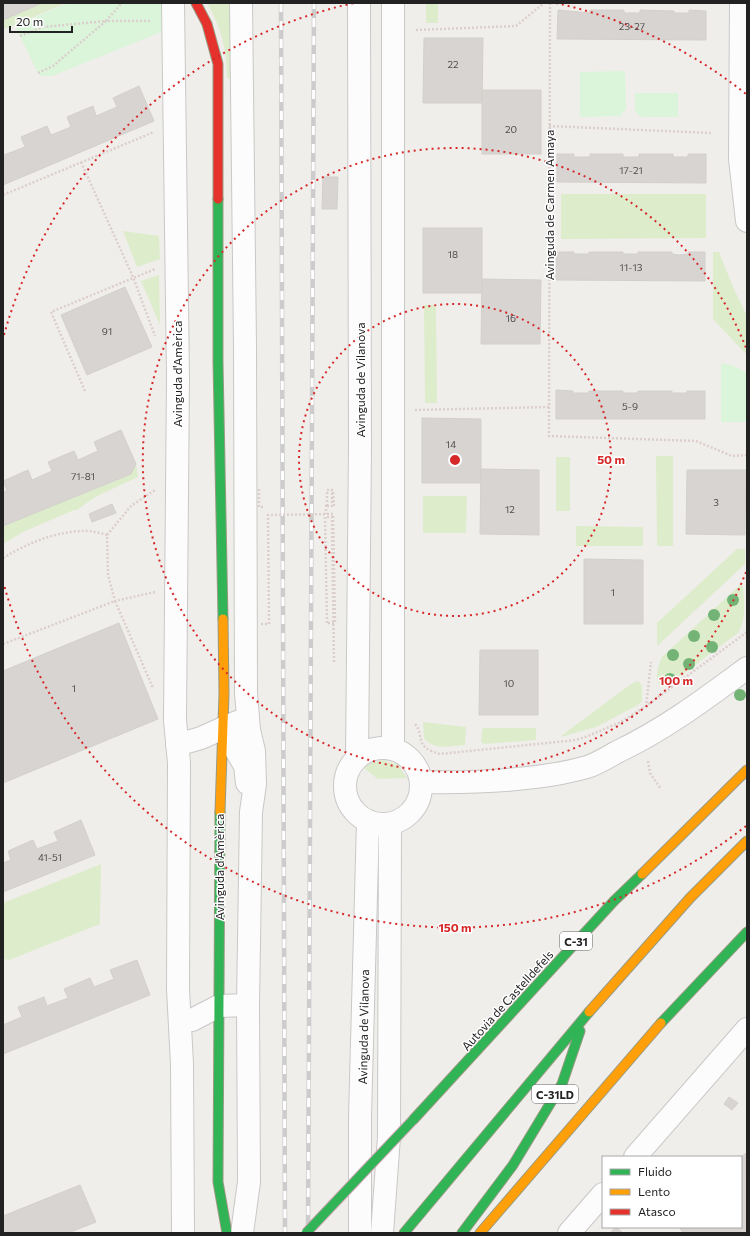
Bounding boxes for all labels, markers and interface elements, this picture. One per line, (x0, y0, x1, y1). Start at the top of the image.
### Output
scale bar (10, 8, 72, 34)
text: 20 m (16, 14, 43, 28)
house number: 23-27 (619, 20, 645, 32)
house number: 22 (447, 58, 459, 70)
house number: 20 (505, 123, 517, 135)
street label: Avinguda de Carmen Amaya (542, 130, 556, 280)
house number: 17-21 (619, 164, 643, 176)
house number: 18 (448, 248, 458, 260)
house number: 11-13 (620, 261, 643, 273)
house number: 16 (506, 312, 516, 324)
street label: Avinguda d'Amèrica (170, 321, 184, 427)
street label: Avinguda de Vilanova (353, 323, 367, 438)
house number: 91 (102, 325, 112, 337)
house number: 5-9 (622, 400, 638, 412)
house number: 14 (446, 438, 456, 450)
text: 50 m (597, 452, 625, 466)
centre of rings (448, 453, 462, 467)
house number: 71-81 (71, 470, 95, 482)
house number: 3 (713, 496, 719, 508)
house number: 12 (505, 503, 515, 515)
house number: 1 (611, 586, 615, 598)
text: 100 m (659, 673, 693, 687)
house number: 10 (504, 677, 514, 689)
house number: 1 (72, 682, 76, 694)
street label: Avinguda d'Amèrica (212, 814, 226, 920)
house number: 41-51 (38, 851, 62, 863)
text: 150 m (438, 920, 472, 934)
road number: C-31 (560, 932, 592, 950)
street label: Autovia de Castelldefels (458, 947, 556, 1053)
street label: Avinguda de Vilanova (355, 969, 371, 1085)
road number: C-31LD (532, 1085, 578, 1103)
legend (602, 1156, 742, 1228)
text: Fluido (638, 1164, 672, 1178)
text: Lento (638, 1184, 670, 1198)
text: Atasco (638, 1204, 676, 1218)

